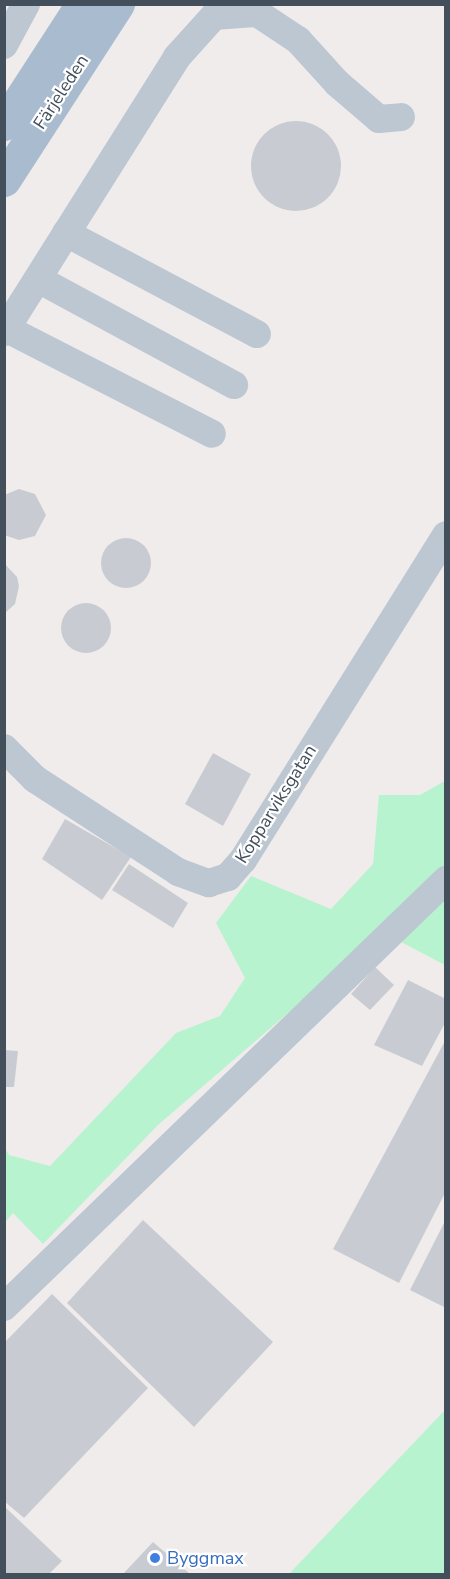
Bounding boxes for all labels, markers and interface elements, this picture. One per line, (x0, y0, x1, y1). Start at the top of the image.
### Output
street label: Färjeleden (29, 51, 93, 133)
street label: Kopparviksgatan (231, 741, 321, 867)
place label: Byggmax (167, 1547, 244, 1569)
marker: Byggmax (148, 1551, 162, 1565)

